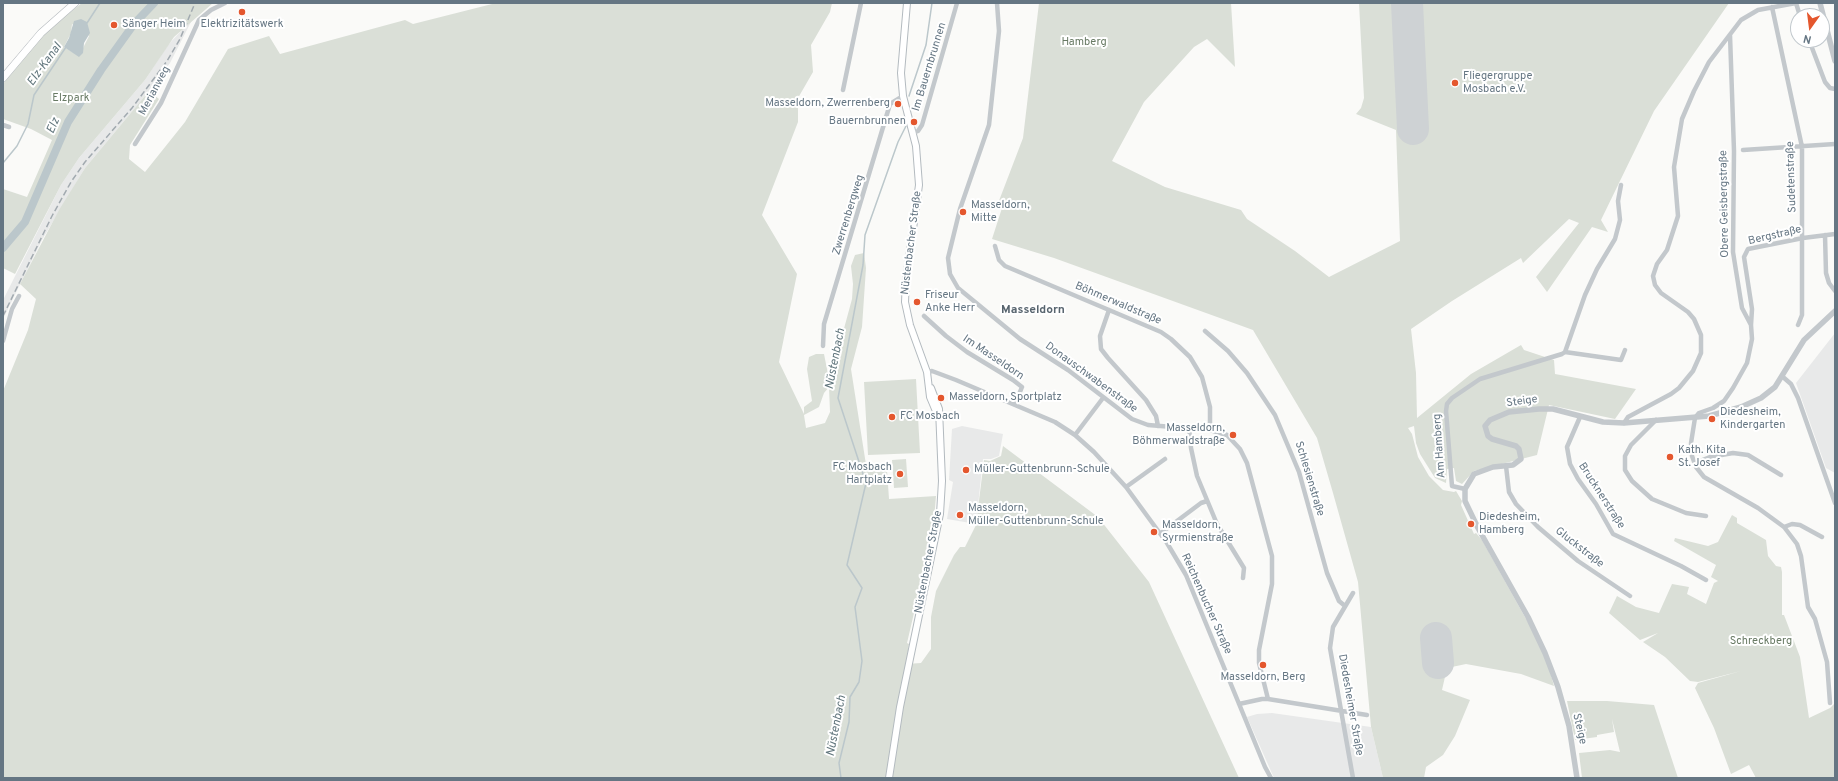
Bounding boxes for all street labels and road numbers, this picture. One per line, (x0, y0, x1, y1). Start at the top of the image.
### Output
street label: Im Bauernbrunnen (910, 21, 950, 113)
street label: Merianweg (136, 64, 174, 118)
street label: Sudetenstraße (1784, 141, 1800, 213)
street label: Obere Geisbergstraße (1717, 150, 1733, 258)
street label: Zwerrenbergweg (830, 173, 868, 257)
street label: Nüstenbacher Straße (899, 190, 925, 296)
street label: Bergstraße (1747, 223, 1803, 249)
street label: Böhmerwaldstraße (1073, 280, 1163, 328)
street label: Im Masseldorn (960, 333, 1026, 383)
street label: Donauschwabenstraße (1042, 340, 1140, 416)
street label: Steige (1506, 393, 1538, 411)
street label: Am Hamberg (1431, 413, 1449, 479)
street label: Schlesienstraße (1291, 440, 1327, 518)
street label: Brucknerstraße (1575, 460, 1627, 532)
street label: Nüstenbacher Straße (913, 510, 945, 614)
street label: Gluckstraße (1552, 525, 1606, 571)
street label: Reichenbucher Straße (1178, 552, 1234, 656)
street label: Diedesheimer Straße (1335, 653, 1365, 757)
street label: Steige (1569, 712, 1589, 746)

